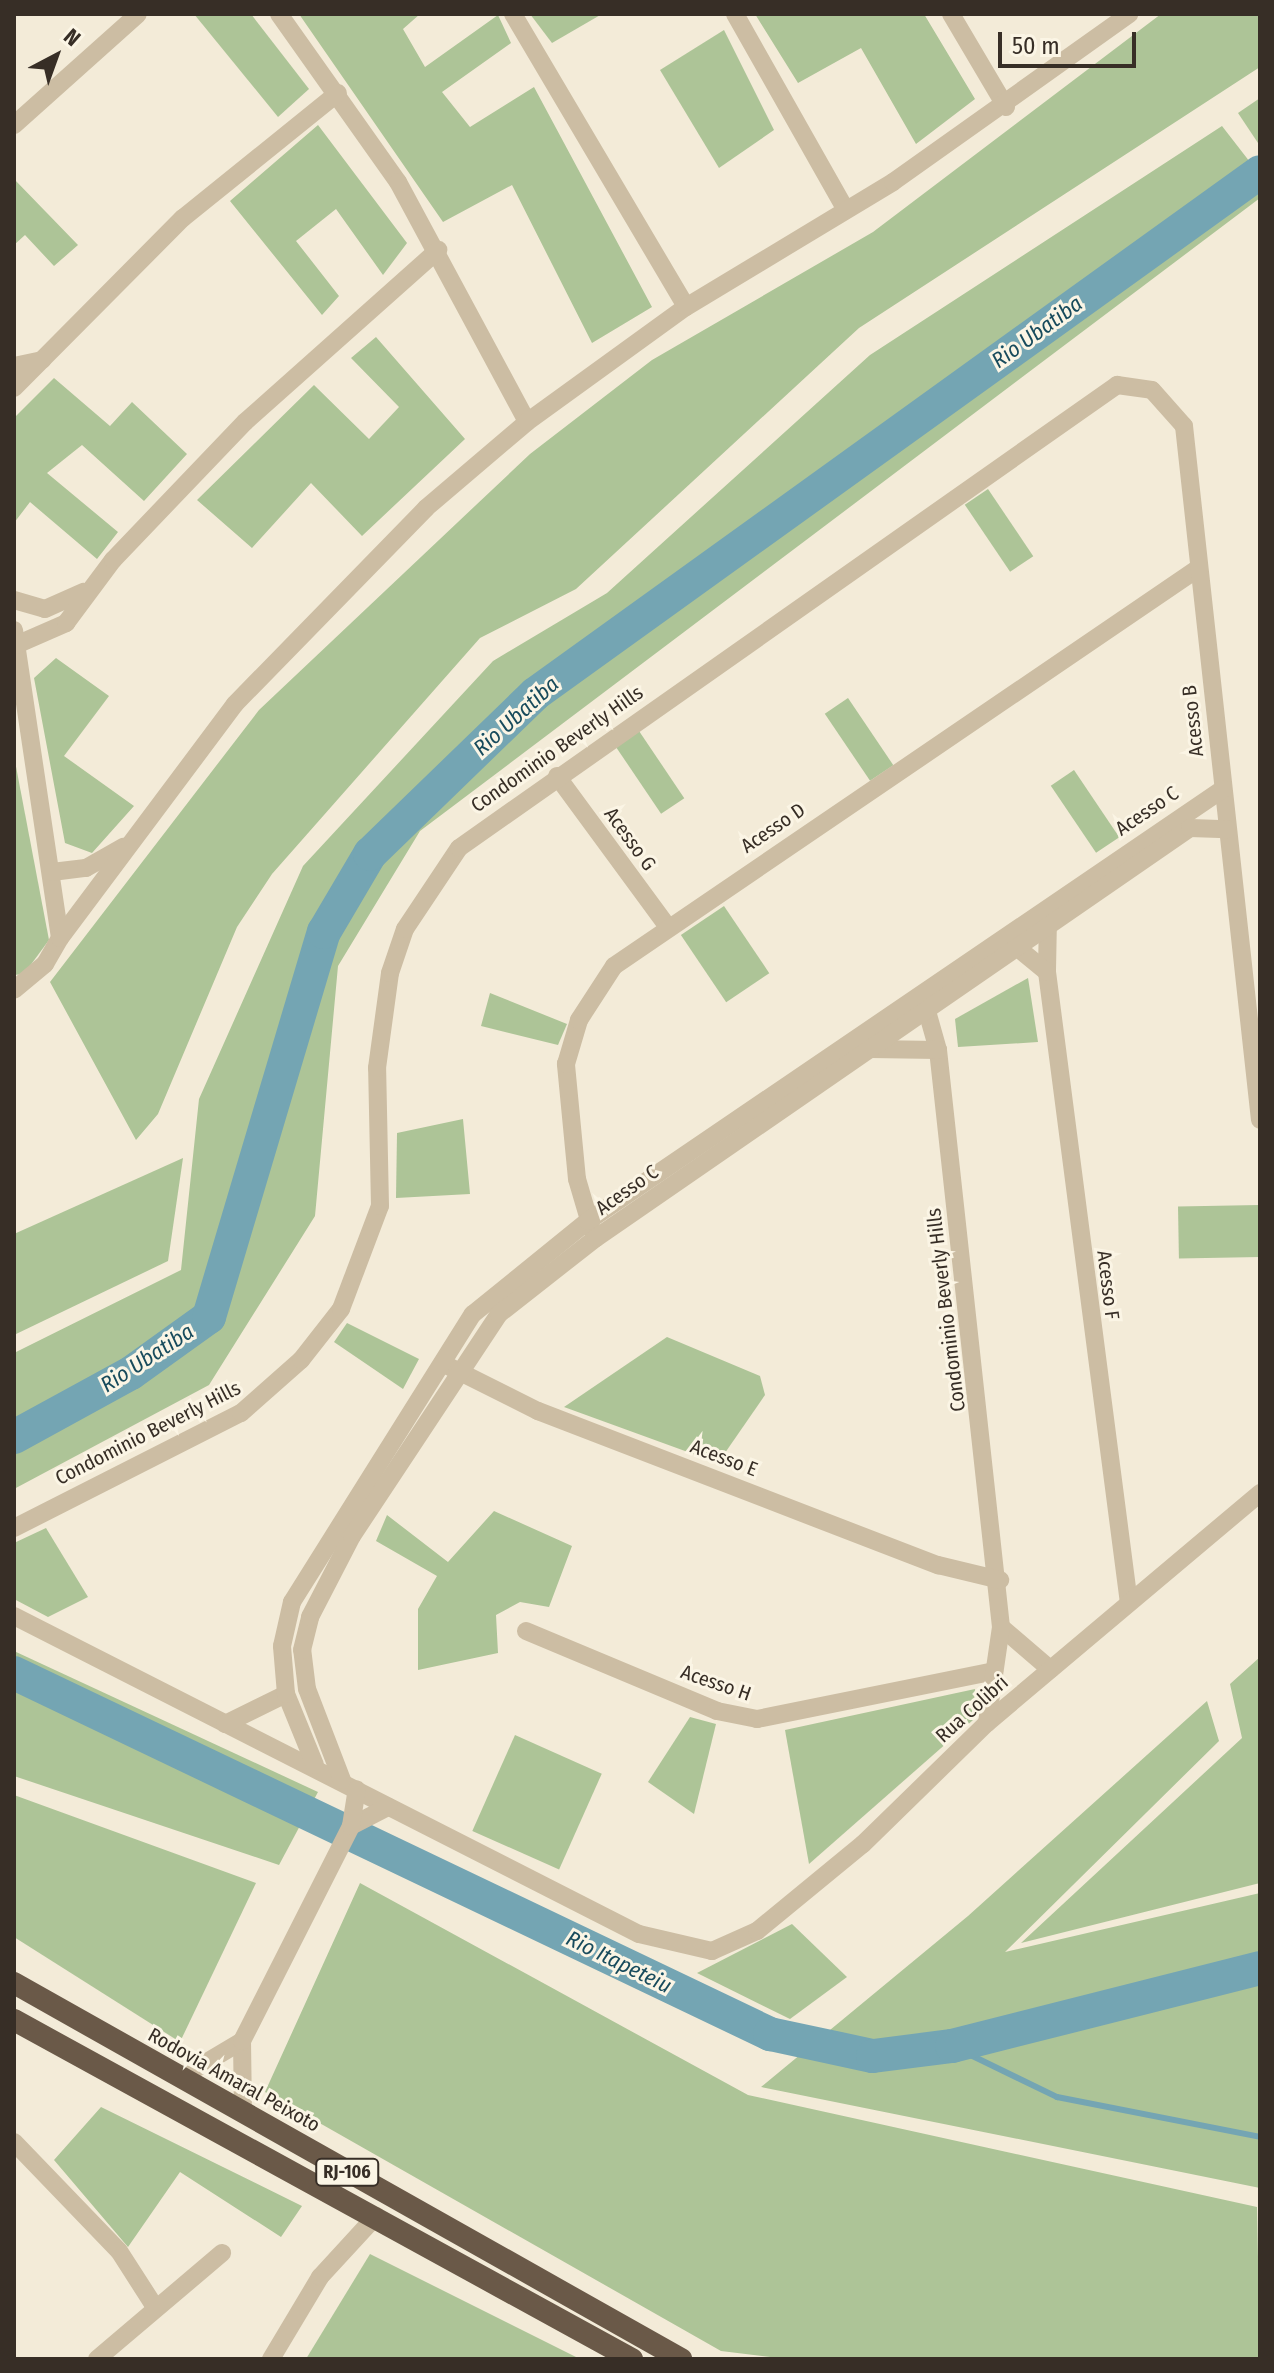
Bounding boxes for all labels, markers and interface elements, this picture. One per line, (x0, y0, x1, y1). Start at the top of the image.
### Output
north arrow (16, 16, 96, 96)
scale bar (1002, 16, 1140, 66)
text: N (58, 23, 86, 52)
text: 50 m (1012, 32, 1060, 60)
water label: Rio Ubatiba (986, 290, 1088, 374)
water label: Rio Ubatiba (468, 671, 564, 761)
street label: Condominio Beverly Hills (466, 680, 648, 818)
street label: Acesso B (1177, 684, 1209, 758)
street label: Acesso C (1111, 781, 1183, 841)
street label: Acesso D (736, 798, 810, 858)
street label: Acesso G (599, 803, 661, 875)
street label: Acesso C (591, 1160, 663, 1220)
street label: Condominio Beverly Hills (922, 1207, 970, 1413)
street label: Acesso F (1092, 1249, 1124, 1321)
water label: Rio Ubatiba (95, 1318, 199, 1398)
street label: Condominio Beverly Hills (51, 1376, 245, 1490)
street label: Acesso E (687, 1434, 761, 1482)
street label: Acesso H (678, 1660, 754, 1706)
street label: Rua Colibri (931, 1670, 1013, 1748)
water label: Rio Itapeteiu (562, 1925, 676, 1999)
street label: Rodovia Amaral Peixoto (144, 2023, 324, 2137)
road number: RJ-106 (315, 2158, 379, 2186)

